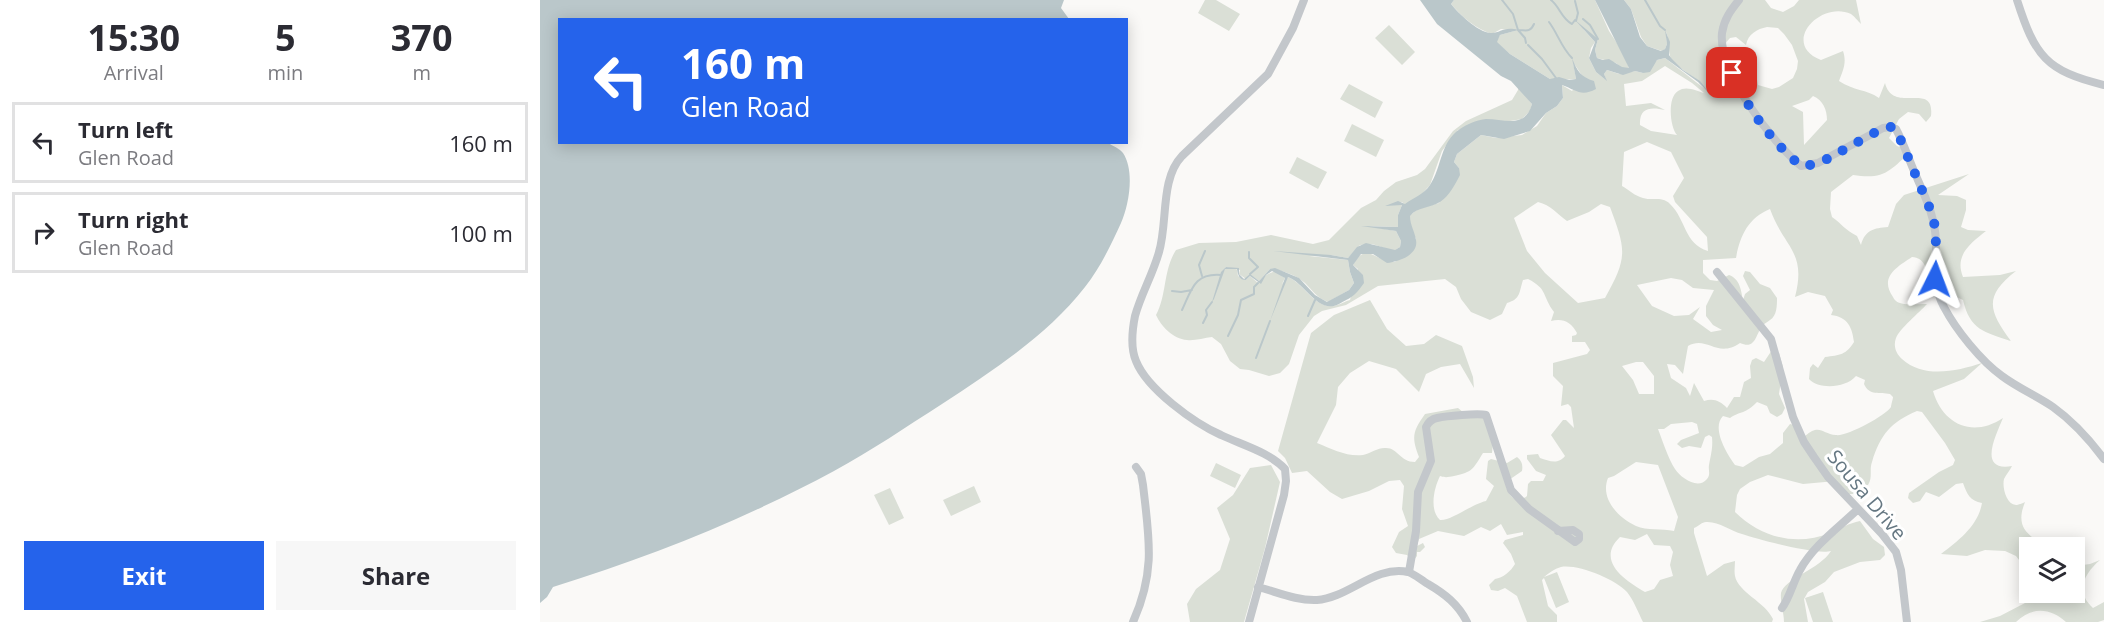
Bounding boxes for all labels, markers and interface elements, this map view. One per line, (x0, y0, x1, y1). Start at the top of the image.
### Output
text: 15:30 (87, 13, 180, 62)
text: 5 (275, 13, 296, 62)
text: 370 (391, 13, 453, 62)
text: 160 m (681, 34, 805, 91)
icon: left (582, 42, 660, 120)
pin (1706, 47, 1757, 98)
icon: arrive (1715, 56, 1748, 89)
text: Arrival (104, 59, 164, 86)
text: min (267, 59, 303, 86)
text: m (412, 59, 431, 86)
text: Glen Road (681, 88, 811, 125)
text: Turn left (78, 114, 173, 144)
icon: left (27, 126, 60, 159)
text: 160 m (449, 128, 513, 158)
text: Glen Road (78, 144, 174, 171)
text: Turn right (78, 204, 189, 234)
icon: right (27, 216, 60, 249)
text: 100 m (449, 218, 513, 248)
text: Glen Road (78, 234, 174, 261)
position arrow (1903, 247, 1967, 311)
street label: Sousa Drive (1822, 444, 1913, 546)
map controls (2019, 537, 2085, 603)
button: layers (2019, 537, 2085, 603)
button: Exit (24, 541, 264, 610)
button: Share (276, 541, 516, 610)

